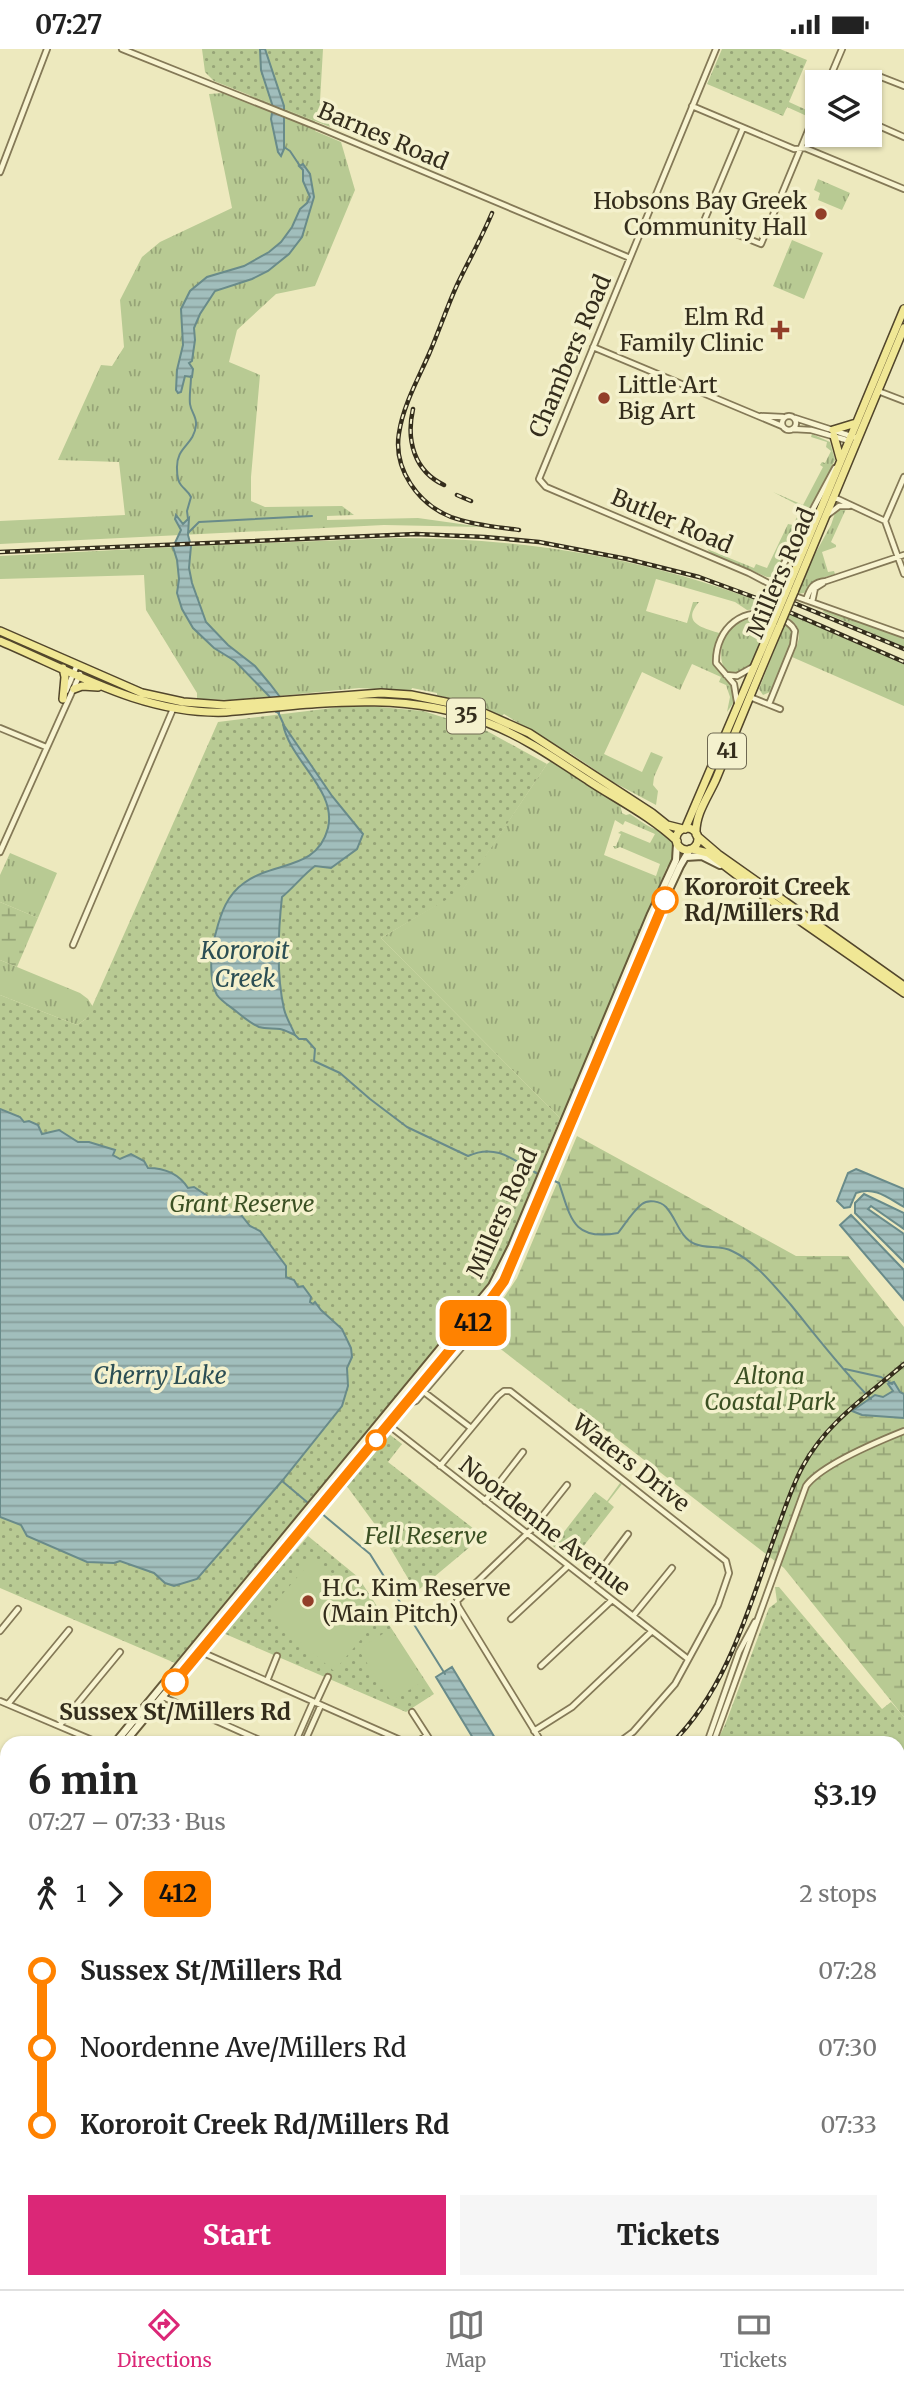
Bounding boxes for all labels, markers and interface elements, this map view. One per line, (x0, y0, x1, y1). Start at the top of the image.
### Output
text: 07:27 (35, 8, 102, 41)
map controls (805, 70, 882, 147)
button: layers (805, 70, 882, 147)
street label: Barnes Road (314, 95, 453, 176)
place label: Hobsons Bay Greek Community Hall (593, 186, 807, 241)
marker: Hobsons Bay Greek Community Hall (813, 206, 829, 222)
street label: Chambers Road (522, 270, 617, 442)
place label: Elm Rd Family Clinic (619, 302, 764, 357)
marker: Elm Rd Family Clinic (770, 320, 790, 340)
place label: Little Art Big Art (618, 370, 718, 425)
marker: Little Art Big Art (596, 390, 612, 406)
street label: Butler Road (607, 482, 737, 559)
street label: Millers Road (740, 503, 821, 642)
road number: 35 (447, 699, 485, 733)
road number: 41 (708, 733, 746, 769)
place label: Kororoit Creek Rd/Millers Rd (684, 872, 850, 927)
marker: Kororoit Creek Rd/Millers Rd (652, 887, 678, 913)
water label: Kororoit Creek (200, 935, 290, 994)
street label: Millers Road (460, 1143, 543, 1282)
park label: Grant Reserve (169, 1189, 315, 1218)
line badge: 412 (433, 1300, 513, 1346)
text: 412 (454, 1307, 492, 1338)
water label: Cherry Lake (93, 1360, 227, 1391)
park label: Altona Coastal Park (704, 1361, 836, 1416)
street label: Waters Drive (566, 1407, 696, 1517)
unlabelled marker (366, 1430, 386, 1450)
street label: Noordenne Avenue (454, 1450, 637, 1601)
park label: Fell Reserve (364, 1521, 487, 1550)
place label: H.C. Kim Reserve (Main Pitch) (322, 1573, 511, 1628)
marker: H.C. Kim Reserve (Main Pitch) (300, 1593, 316, 1609)
marker: Sussex St/Millers Rd (162, 1669, 188, 1695)
place label: Sussex St/Millers Rd (59, 1697, 291, 1726)
text: 6 min (28, 1757, 138, 1804)
text: $3.19 (812, 1779, 877, 1812)
text: 07:27 – 07:33 · Bus (28, 1807, 226, 1836)
icon: walk (28, 1875, 66, 1913)
icon: forward (96, 1875, 134, 1913)
text: 412 (158, 1878, 197, 1909)
text: 1 (76, 1879, 86, 1908)
text: 2 stops (799, 1879, 877, 1908)
text: Sussex St/Millers Rd (80, 1954, 342, 1987)
text: 07:28 (818, 1956, 877, 1985)
text: Noordenne Ave/Millers Rd (80, 2031, 406, 2064)
text: 07:30 (818, 2033, 877, 2062)
text: Kororoit Creek Rd/Millers Rd (80, 2108, 449, 2141)
text: 07:33 (821, 2110, 877, 2139)
button: Start (28, 2195, 446, 2275)
button: Tickets (460, 2195, 877, 2275)
tab: Directions (117, 2306, 212, 2372)
tab: Map (446, 2306, 486, 2372)
tab: Tickets (720, 2306, 787, 2372)

